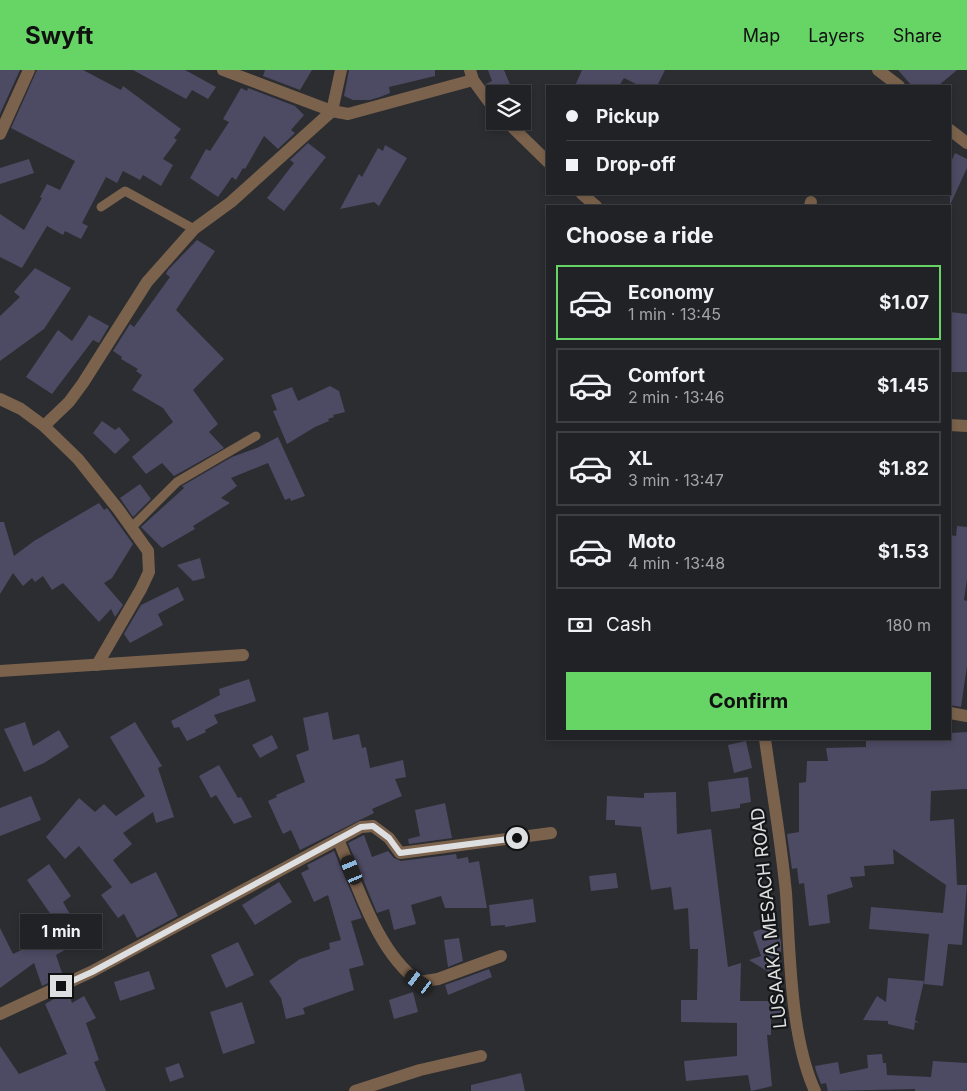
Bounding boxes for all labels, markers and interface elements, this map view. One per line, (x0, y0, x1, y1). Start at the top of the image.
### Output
text: Swyft (25, 21, 93, 50)
text: Map (743, 25, 780, 46)
text: Layers (808, 25, 865, 46)
text: Share (893, 25, 942, 46)
map controls (486, 85, 531, 130)
button: layers (486, 85, 531, 130)
text: Pickup (596, 105, 659, 128)
text: Drop-off (596, 153, 676, 176)
text: Choose a ride (566, 222, 714, 248)
icon: car (568, 280, 613, 325)
text: Economy (628, 281, 714, 304)
text: $1.07 (879, 291, 929, 314)
text: 1 min · 13:45 (628, 304, 721, 324)
icon: car (568, 363, 613, 408)
text: Comfort (628, 364, 705, 387)
text: $1.45 (877, 374, 929, 397)
text: 2 min · 13:46 (628, 387, 724, 407)
icon: car (568, 446, 613, 491)
text: XL (628, 447, 653, 470)
text: $1.82 (878, 457, 929, 480)
text: 3 min · 13:47 (628, 470, 724, 490)
icon: car (568, 529, 613, 574)
text: Moto (628, 530, 676, 553)
text: $1.53 (878, 540, 929, 563)
text: 4 min · 13:48 (628, 553, 725, 573)
icon: cash (566, 611, 594, 639)
text: Cash (606, 613, 652, 636)
text: 180 m (886, 615, 931, 635)
button: Confirm (566, 672, 931, 730)
street label: LUSAAKA MESACH ROAD (746, 807, 791, 1030)
route start (506, 827, 528, 849)
car (339, 853, 364, 887)
callout: 1 min (20, 914, 102, 948)
text: 1 min (41, 921, 81, 941)
car (402, 967, 435, 997)
route end (50, 975, 72, 997)

